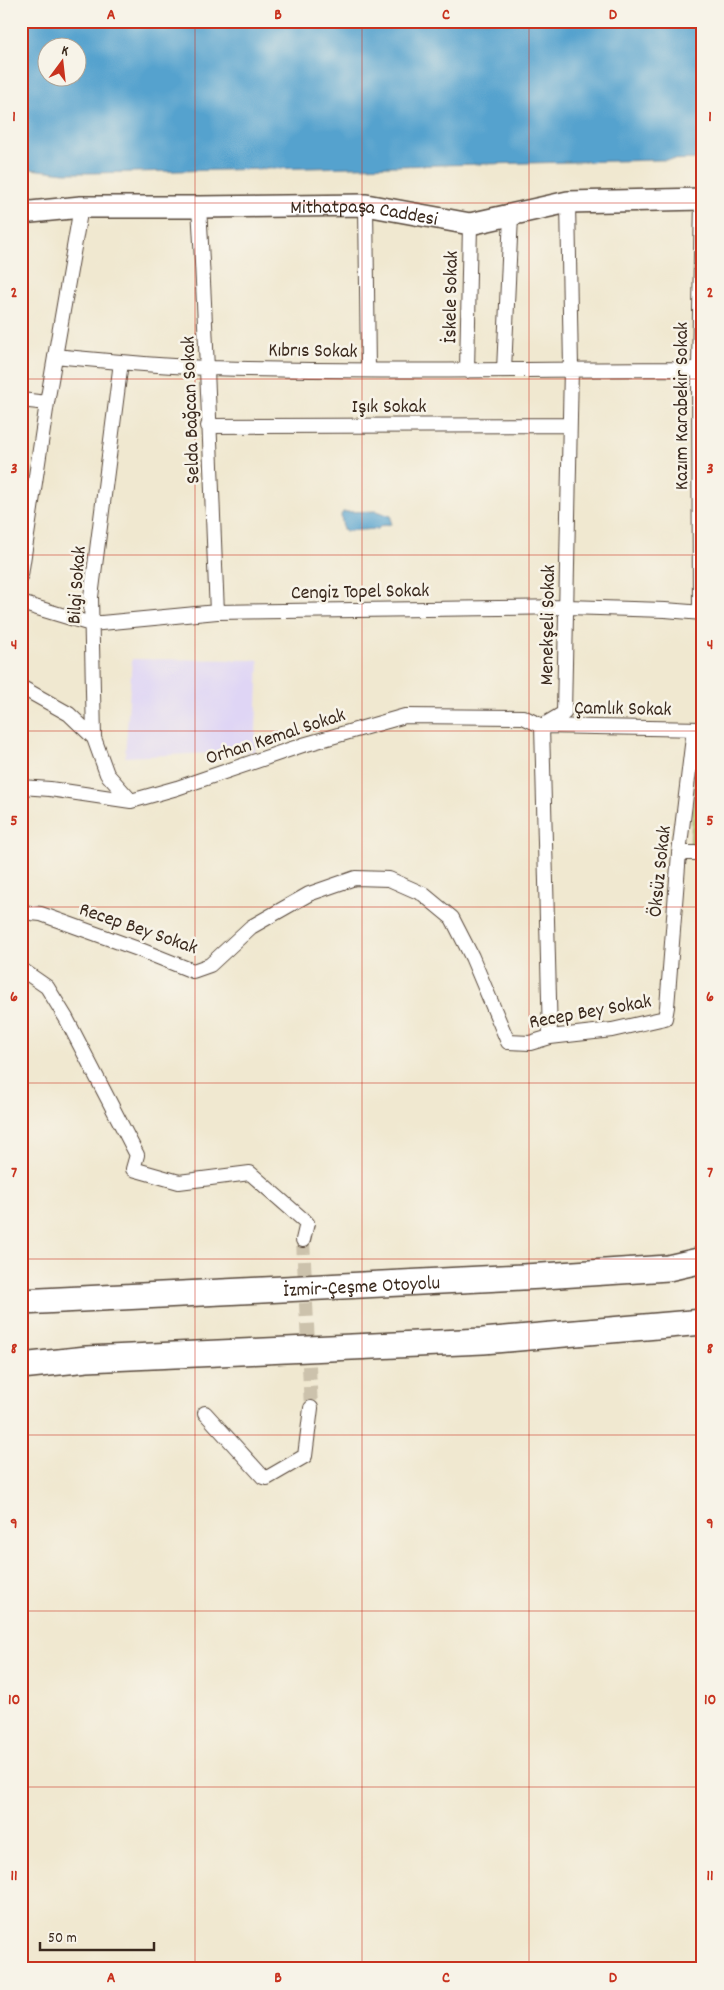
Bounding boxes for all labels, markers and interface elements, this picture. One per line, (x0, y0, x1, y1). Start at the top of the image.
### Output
text: A (107, 4, 116, 27)
text: B (274, 4, 282, 27)
text: C (442, 4, 450, 27)
text: D (609, 4, 618, 27)
north arrow (38, 38, 88, 88)
text: K (59, 41, 71, 62)
text: 1 (12, 106, 16, 129)
text: 1 (708, 106, 712, 129)
street label: Mithatpaşa Caddesi (290, 194, 440, 235)
street label: İskele Sokak (437, 250, 467, 344)
text: 2 (11, 282, 18, 305)
text: 2 (707, 282, 714, 305)
street label: Kazım Karabekir Sokak (669, 322, 697, 490)
street label: Selda Bağcan Sokak (175, 335, 209, 484)
street label: Kıbrıs Sokak (268, 337, 358, 367)
street label: Işık Sokak (352, 394, 426, 422)
text: 3 (10, 458, 18, 481)
text: 3 (706, 458, 714, 481)
street label: Bilgi Sokak (61, 545, 95, 625)
street label: Menekşeli Sokak (534, 564, 564, 686)
street label: Cengiz Topel Sokak (291, 578, 430, 608)
text: 4 (11, 634, 17, 657)
text: 4 (707, 634, 713, 657)
street label: Çamlık Sokak (574, 695, 672, 725)
street label: Orhan Kemal Sokak (203, 702, 349, 774)
text: 5 (10, 810, 18, 833)
text: 5 (706, 810, 714, 833)
street label: Öksüz Sokak (642, 824, 680, 918)
street label: Recep Bey Sokak (75, 896, 201, 963)
text: 6 (10, 986, 18, 1009)
text: 6 (706, 986, 714, 1009)
street label: Recep Bey Sokak (527, 988, 654, 1037)
text: 7 (11, 1162, 17, 1185)
text: 7 (707, 1162, 713, 1185)
street label: İzmir-Çeşme Otoyolu (283, 1270, 441, 1306)
text: 8 (11, 1338, 18, 1361)
text: 8 (707, 1338, 714, 1361)
text: 9 (10, 1513, 18, 1536)
text: 9 (706, 1513, 714, 1536)
text: 10 (8, 1689, 20, 1712)
text: 10 (704, 1689, 716, 1712)
text: 11 (10, 1865, 18, 1888)
text: 11 (706, 1865, 714, 1888)
scale bar (40, 1920, 154, 1952)
text: 50 m (48, 1928, 77, 1950)
text: A (107, 1967, 116, 1990)
text: B (274, 1967, 282, 1990)
text: C (442, 1967, 450, 1990)
text: D (609, 1967, 618, 1990)

